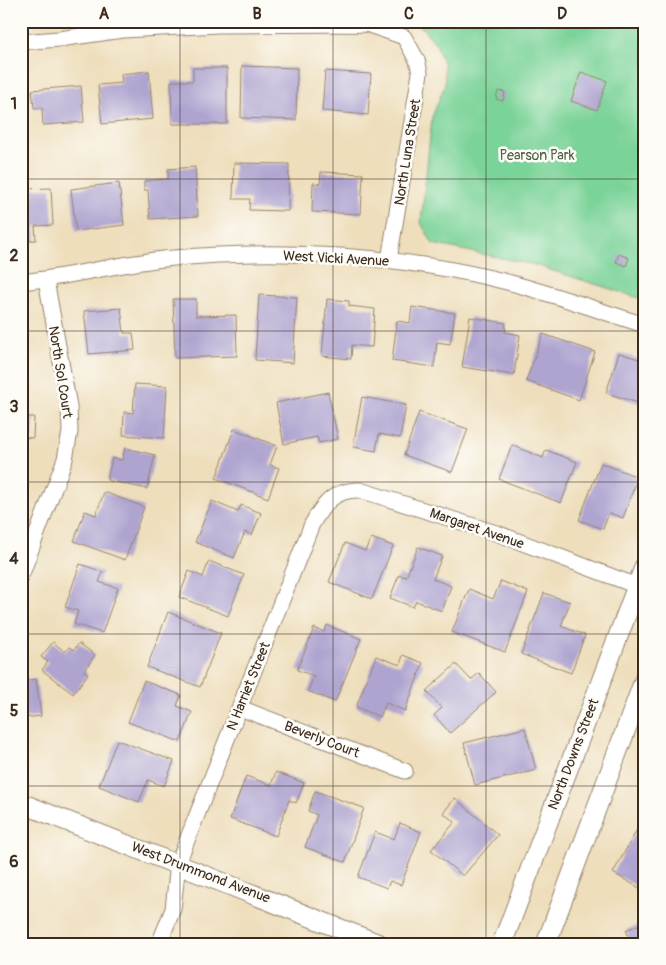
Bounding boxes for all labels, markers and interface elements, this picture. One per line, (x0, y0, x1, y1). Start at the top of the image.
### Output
text: A (99, 4, 110, 24)
text: B (252, 4, 262, 24)
text: C (404, 4, 414, 24)
text: D (557, 4, 567, 24)
text: 1 (11, 94, 17, 114)
street label: North Luna Street (391, 97, 424, 207)
park label: Pearson Park (499, 147, 575, 164)
text: 2 (10, 246, 19, 266)
street label: West Vicki Avenue (283, 247, 390, 270)
street label: North Sol Court (45, 325, 76, 420)
text: 3 (10, 397, 19, 417)
street label: Margaret Avenue (428, 504, 526, 553)
text: 4 (9, 549, 19, 569)
street label: N Harriet Street (223, 639, 274, 733)
street label: North Downs Street (544, 696, 603, 812)
text: 5 (10, 701, 19, 721)
street label: Beverly Court (282, 717, 362, 762)
street label: West Drummond Avenue (129, 838, 273, 907)
text: 6 (9, 852, 19, 872)

